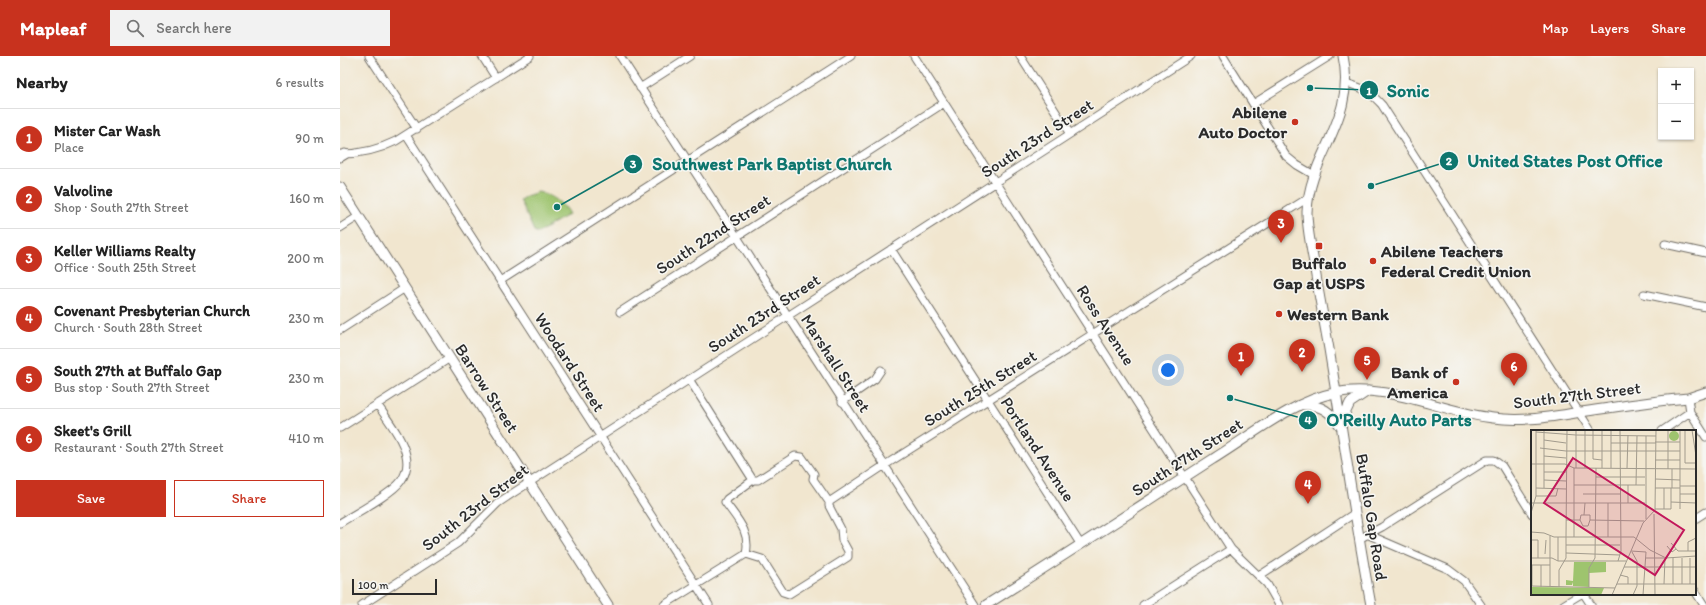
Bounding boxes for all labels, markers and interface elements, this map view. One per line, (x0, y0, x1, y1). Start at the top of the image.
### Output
search box (110, 10, 390, 46)
text: Mapleaf (20, 17, 86, 40)
icon: search (124, 17, 146, 39)
text: Search here (156, 19, 232, 37)
text: Map (1543, 20, 1568, 37)
text: Layers (1590, 20, 1629, 37)
text: Share (1651, 20, 1686, 37)
map controls (1658, 68, 1694, 140)
button: + (1658, 68, 1694, 104)
text: Nearby (16, 72, 68, 92)
text: 6 results (276, 75, 324, 90)
callout: Sonic (1359, 75, 1437, 105)
text: Sonic (1387, 80, 1430, 102)
text: 1 (1366, 84, 1372, 98)
street label: South 23rd Street (977, 94, 1097, 182)
place label: Abilene Auto Doctor (1198, 102, 1287, 142)
button: − (1658, 104, 1694, 140)
marker: Abilene Auto Doctor (1290, 117, 1300, 127)
text: Mister Car Wash (54, 122, 160, 140)
text: 1 (26, 131, 32, 146)
text: 90 m (295, 131, 324, 146)
text: Place (54, 140, 84, 155)
callout: United States Post Office (1439, 146, 1670, 176)
callout: Southwest Park Baptist Church (623, 149, 900, 179)
text: United States Post Office (1467, 150, 1663, 172)
text: Southwest Park Baptist Church (652, 153, 892, 175)
text: 2 (1446, 154, 1453, 168)
text: 3 (630, 157, 637, 171)
text: Valvoline (54, 182, 113, 200)
street label: South 22nd Street (652, 190, 774, 278)
text: 2 (26, 191, 32, 206)
text: 160 m (289, 191, 324, 206)
text: Shop · South 27th Street (54, 200, 189, 215)
pin: 3 (1268, 210, 1294, 243)
marker: Buffalo Gap at USPS (1314, 241, 1324, 251)
place label: Abilene Teachers Federal Credit Union (1380, 241, 1532, 281)
text: Keller Williams Realty (54, 242, 196, 260)
text: 3 (25, 251, 33, 266)
text: 200 m (287, 251, 324, 266)
place label: Buffalo Gap at USPS (1273, 253, 1365, 294)
marker: Abilene Teachers Federal Credit Union (1368, 256, 1378, 266)
text: Office · South 25th Street (54, 260, 196, 275)
street label: South 23rd Street (704, 269, 824, 357)
street label: Ross Avenue (1073, 281, 1139, 369)
text: Covenant Presbyterian Church (54, 302, 250, 320)
place label: Western Bank (1287, 304, 1389, 324)
street label: Woodard Street (531, 309, 609, 415)
marker: Western Bank (1274, 309, 1284, 319)
street label: Marshall Street (797, 310, 875, 416)
text: 4 (25, 311, 33, 326)
text: 230 m (288, 311, 324, 326)
text: Church · South 28th Street (54, 320, 202, 335)
pin: 2 (1289, 339, 1315, 372)
street label: Barrow Street (451, 340, 523, 436)
pin: 1 (1228, 343, 1254, 376)
street label: South 25th Street (920, 345, 1040, 431)
pin: 5 (1354, 347, 1380, 380)
pin: 6 (1501, 353, 1527, 386)
your location (1158, 360, 1178, 380)
text: South 27th at Buffalo Gap (54, 362, 222, 380)
place label: Bank of America (1386, 362, 1449, 402)
text: 5 (26, 371, 32, 386)
text: 230 m (288, 371, 324, 386)
marker: Bank of America (1451, 377, 1461, 387)
street label: South 27th Street (1512, 377, 1642, 413)
text: Bus stop · South 27th Street (54, 380, 210, 395)
street label: Portland Avenue (997, 393, 1079, 505)
callout: O'Reilly Auto Parts (1298, 405, 1480, 435)
text: O'Reilly Auto Parts (1326, 409, 1472, 431)
text: 4 (1304, 413, 1312, 427)
street label: South 27th Street (1128, 414, 1246, 500)
text: Skeet's Grill (54, 422, 132, 440)
inset map (1531, 430, 1696, 595)
text: 6 (26, 431, 32, 446)
text: 410 m (288, 431, 324, 446)
text: Restaurant · South 27th Street (54, 440, 224, 455)
street label: Buffalo Gap Road (1352, 452, 1392, 583)
street label: South 23rd Street (418, 459, 532, 555)
pin: 4 (1295, 471, 1321, 504)
button: Save (16, 480, 166, 517)
button: Share (174, 480, 324, 517)
scale bar (352, 577, 437, 596)
text: 100 m (358, 579, 388, 592)

